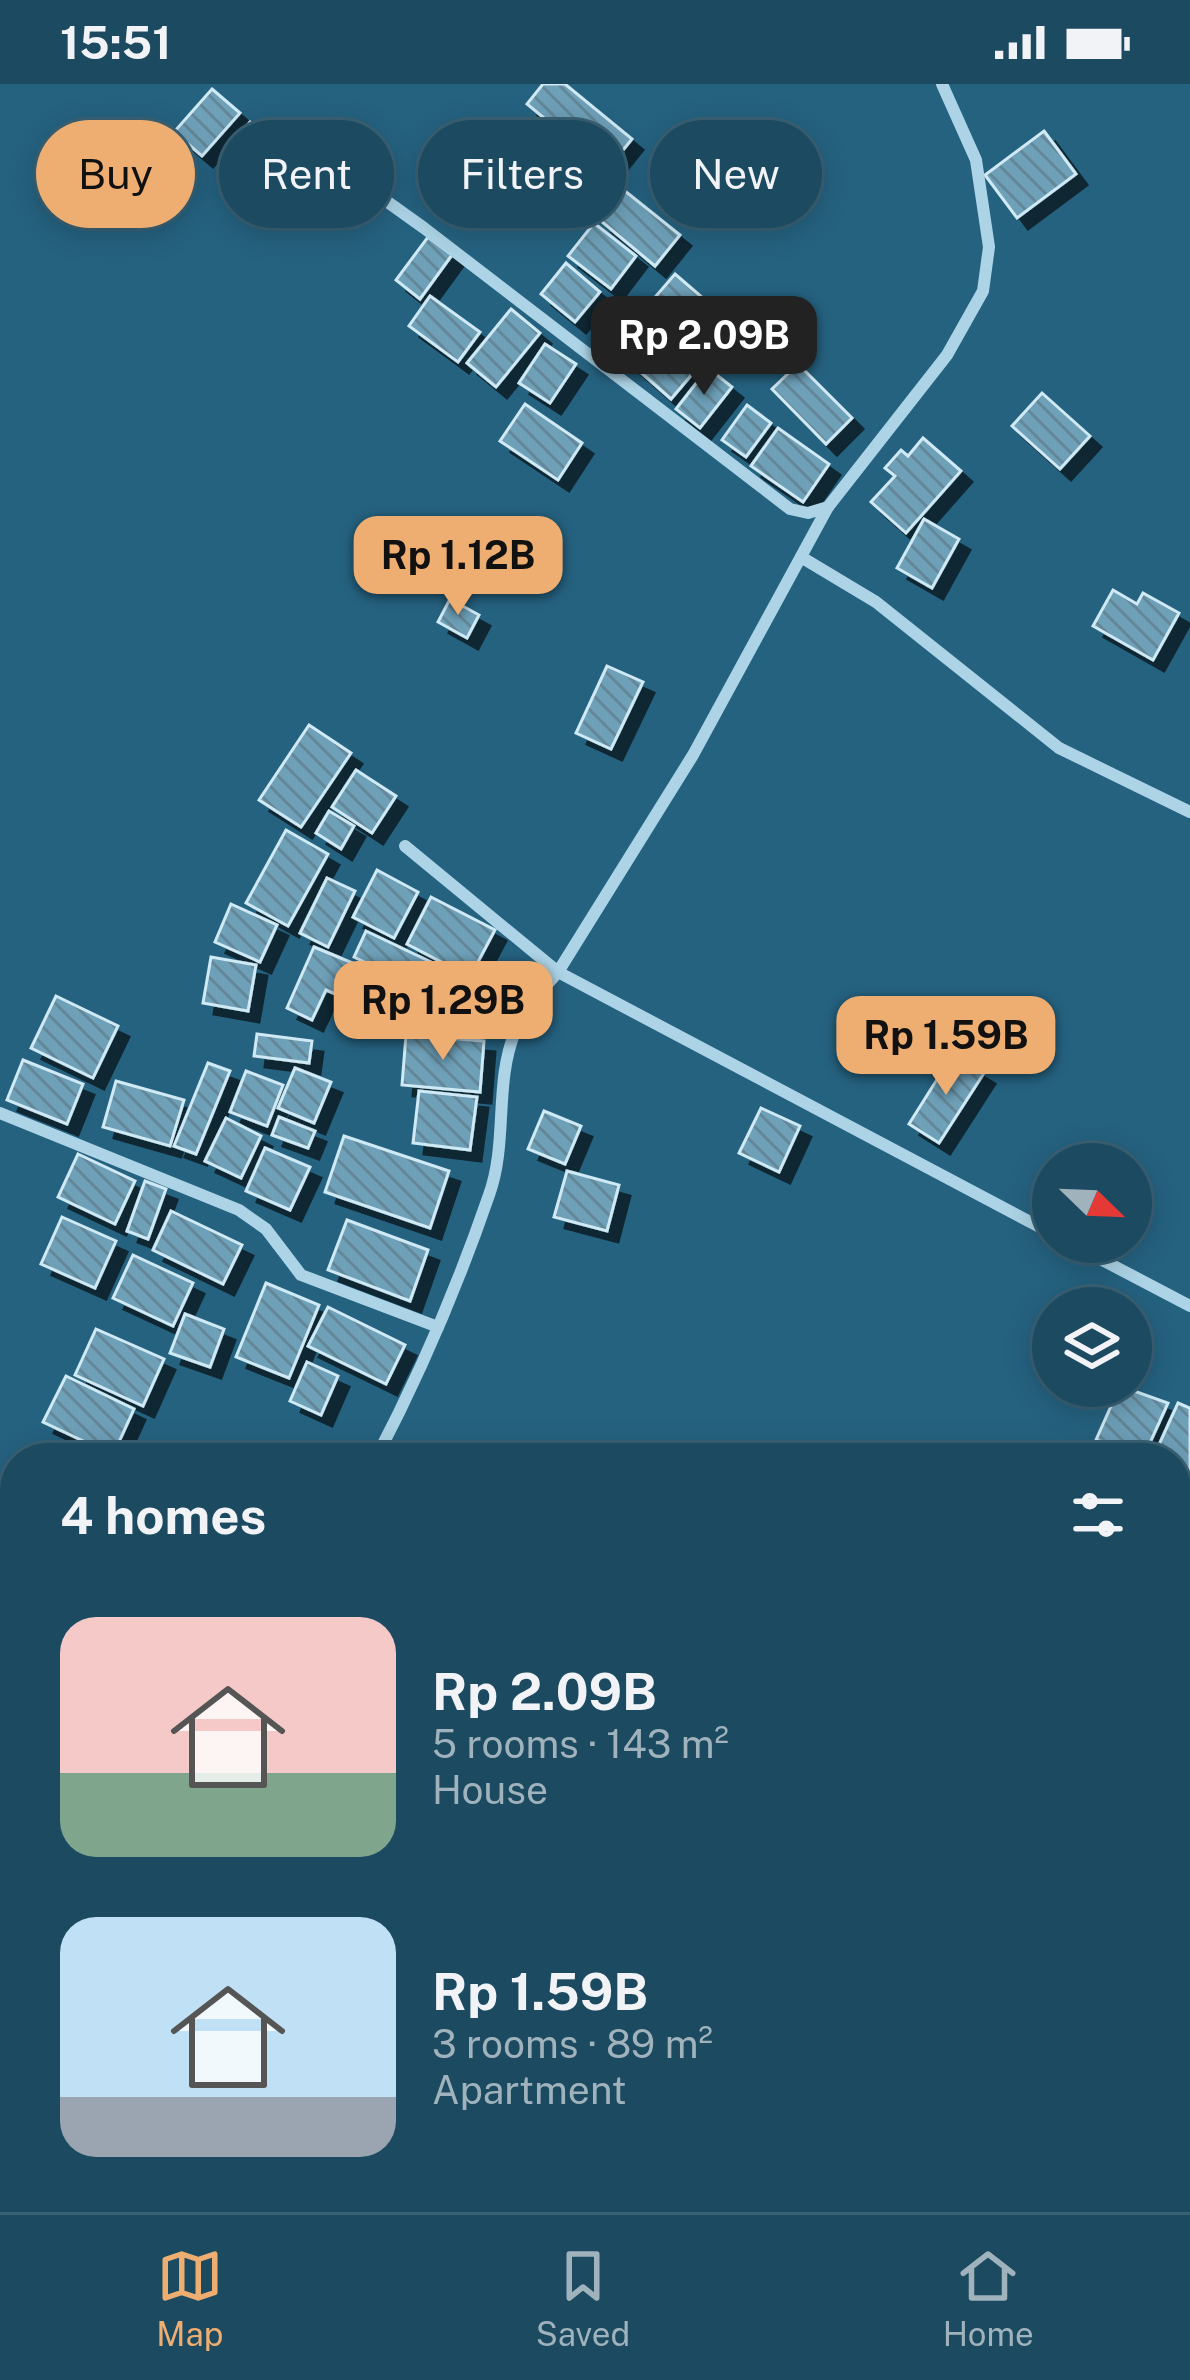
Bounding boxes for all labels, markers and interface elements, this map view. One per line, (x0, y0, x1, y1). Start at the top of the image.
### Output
text: 15:51 (60, 16, 171, 69)
chip: Buy (36, 120, 195, 228)
chip: Rent (219, 120, 394, 228)
chip: Filters (418, 120, 626, 228)
chip: New (650, 120, 822, 228)
pin: Rp 2.09B (580, 296, 828, 398)
text: Rp 2.09B (618, 312, 790, 358)
pin: Rp 1.12B (334, 516, 582, 618)
text: Rp 1.12B (381, 532, 535, 578)
pin: Rp 1.29B (319, 961, 567, 1063)
text: Rp 1.29B (361, 977, 525, 1023)
pin: Rp 1.59B (822, 996, 1070, 1098)
text: Rp 1.59B (863, 1012, 1029, 1058)
north arrow (1032, 1143, 1152, 1263)
map controls (1032, 1143, 1152, 1407)
button: layers (1032, 1287, 1152, 1407)
icon: filters (1065, 1482, 1131, 1548)
text: 4 homes (60, 1486, 266, 1545)
text: Rp 2.09B (432, 1662, 657, 1721)
icon: home (156, 1665, 300, 1809)
text: 5 rooms · 143 m² (432, 1721, 729, 1767)
text: House (432, 1767, 548, 1813)
text: Rp 1.59B (432, 1962, 648, 2021)
icon: home (156, 1965, 300, 2109)
text: 3 rooms · 89 m² (432, 2021, 713, 2067)
text: Apartment (432, 2067, 627, 2113)
tab: Map (156, 2243, 223, 2353)
tab: Saved (536, 2243, 630, 2353)
tab: Home (943, 2243, 1034, 2353)

